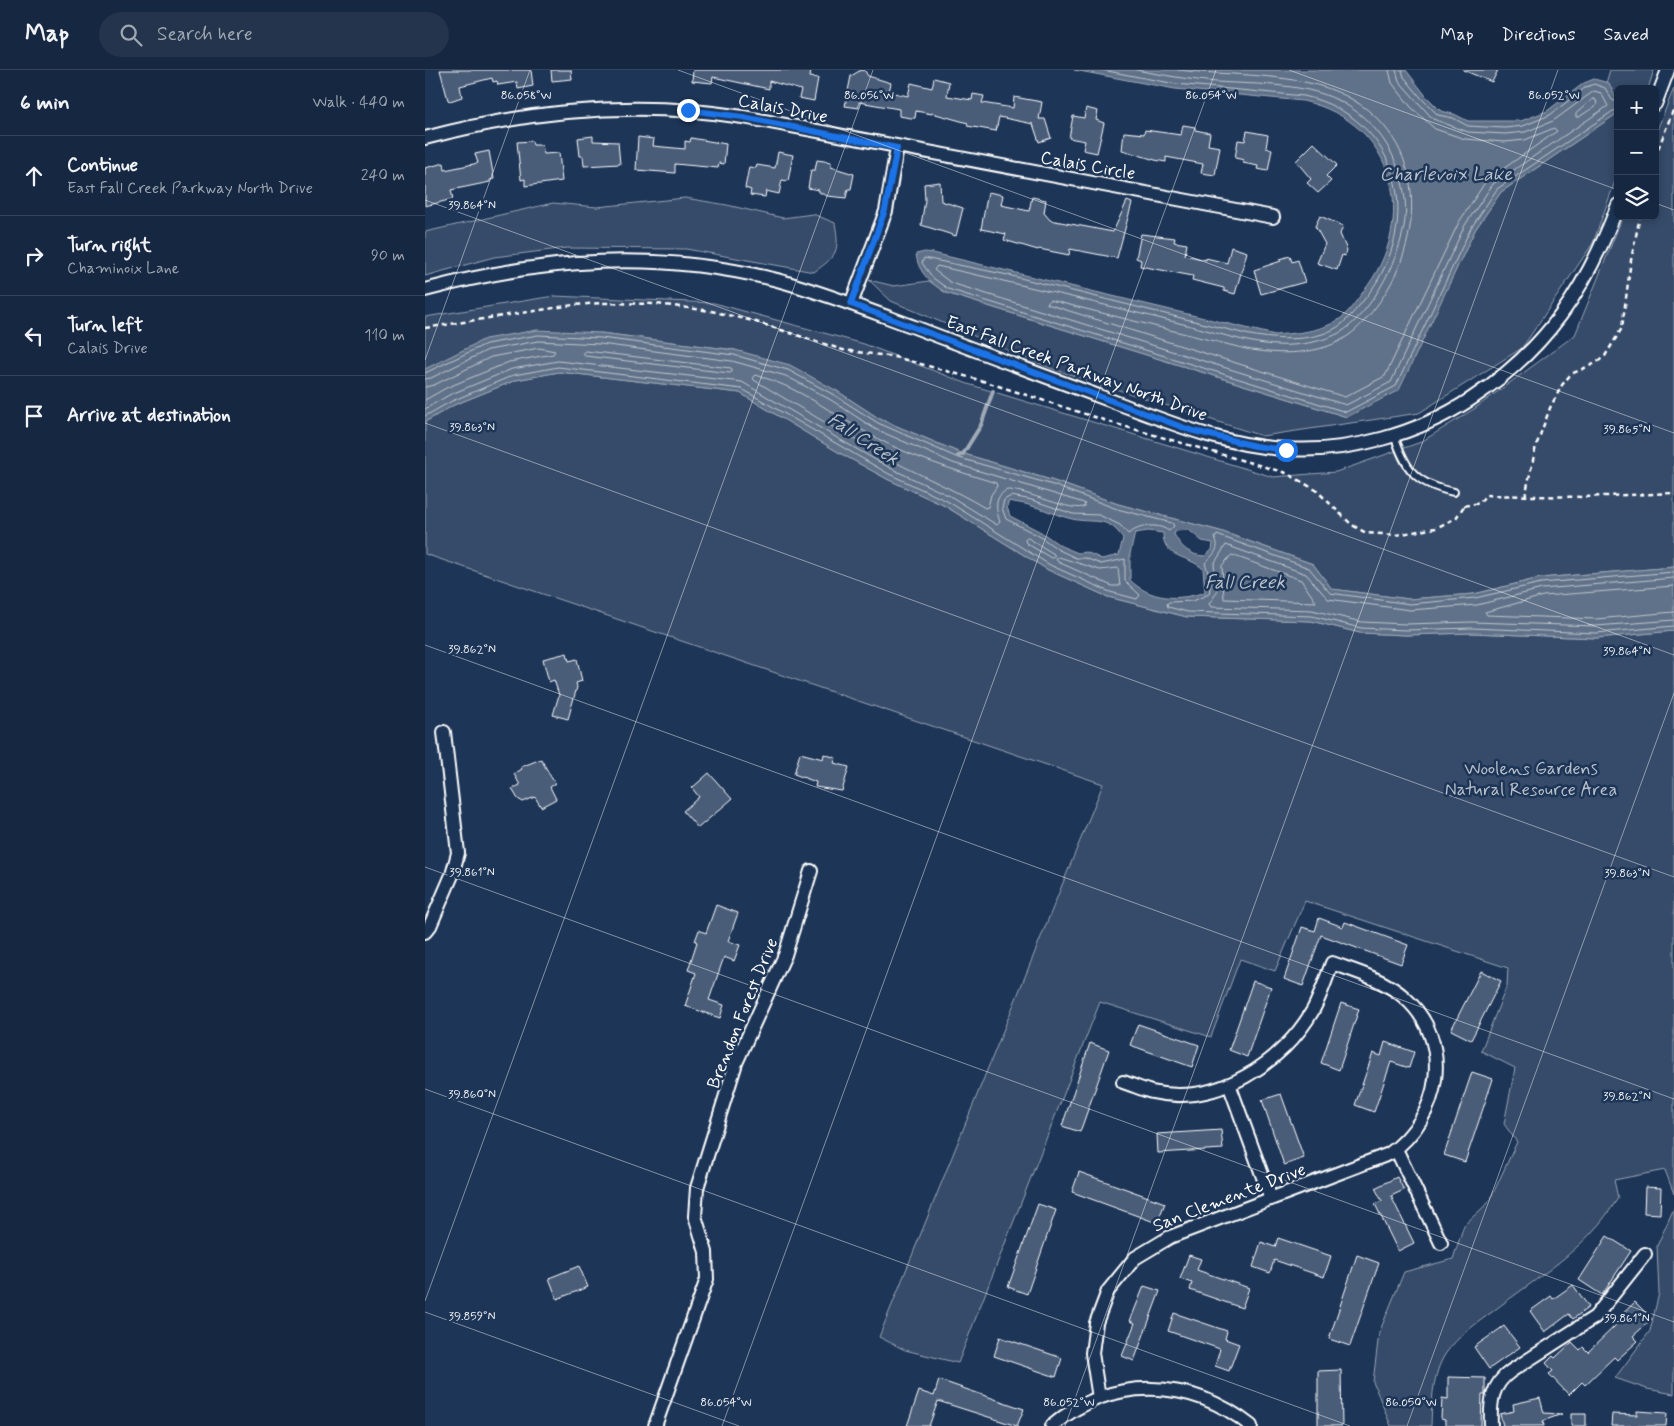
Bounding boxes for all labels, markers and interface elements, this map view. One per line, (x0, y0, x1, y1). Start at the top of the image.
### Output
search box (99, 12, 449, 57)
text: Map (25, 19, 69, 50)
icon: search (117, 21, 145, 49)
text: Search here (157, 22, 253, 47)
text: Map (1441, 23, 1474, 47)
text: Directions (1502, 23, 1576, 47)
text: Saved (1604, 23, 1649, 47)
map controls (1614, 85, 1659, 220)
button: + (1614, 85, 1659, 130)
text: 86.058°W (501, 88, 551, 104)
text: 86.056°W (844, 88, 894, 104)
text: 86.054°W (1185, 88, 1237, 104)
text: 86.052°W (1528, 88, 1580, 104)
text: 6 min (20, 89, 70, 117)
street label: Calais Drive (736, 89, 830, 129)
text: Walk · 440 m (312, 92, 405, 113)
route end (677, 99, 700, 122)
button: − (1614, 130, 1659, 175)
street label: Calais Circle (1039, 146, 1137, 186)
text: Continue (67, 153, 138, 178)
icon: ahead (20, 162, 48, 190)
water label: Charlevoix Lake (1379, 162, 1514, 187)
text: 240 m (361, 165, 405, 186)
button: layers (1614, 175, 1659, 220)
text: East Fall Creek Parkway North Drive (67, 178, 313, 199)
text: 39.864°N (448, 198, 496, 214)
text: Turn right (67, 233, 151, 258)
icon: right (20, 242, 48, 270)
text: 90 m (371, 245, 405, 266)
text: Chaminoix Lane (67, 258, 179, 279)
street label: East Fall Creek Parkway North Drive (943, 310, 1211, 428)
text: Turn left (67, 313, 143, 338)
icon: left (20, 322, 48, 350)
text: 110 m (364, 325, 405, 346)
text: Calais Drive (67, 338, 148, 359)
icon: arrive (20, 402, 48, 430)
text: Arrive at destination (67, 403, 231, 428)
water label: Fall Creek (823, 407, 904, 472)
text: 39.863°N (449, 420, 495, 436)
text: 39.865°N (1603, 422, 1651, 438)
route start (1275, 439, 1298, 462)
water label: Fall Creek (1205, 570, 1286, 595)
text: 39.862°N (448, 642, 496, 658)
text: 39.864°N (1603, 644, 1651, 660)
park label: Woolens Gardens Natural Resource Area (1445, 757, 1617, 802)
text: 39.861°N (449, 865, 495, 881)
text: 39.863°N (1604, 866, 1650, 882)
street label: Brendon Forest Drive (702, 934, 784, 1092)
text: 39.860°N (448, 1087, 496, 1103)
text: 39.862°N (1603, 1089, 1651, 1105)
street label: San Clemente Drive (1149, 1158, 1309, 1238)
text: 39.859°N (449, 1309, 495, 1325)
text: 39.861°N (1604, 1311, 1650, 1327)
text: 86.054°W (700, 1395, 752, 1411)
text: 86.052°W (1043, 1395, 1095, 1411)
text: 86.050°W (1385, 1395, 1437, 1411)

